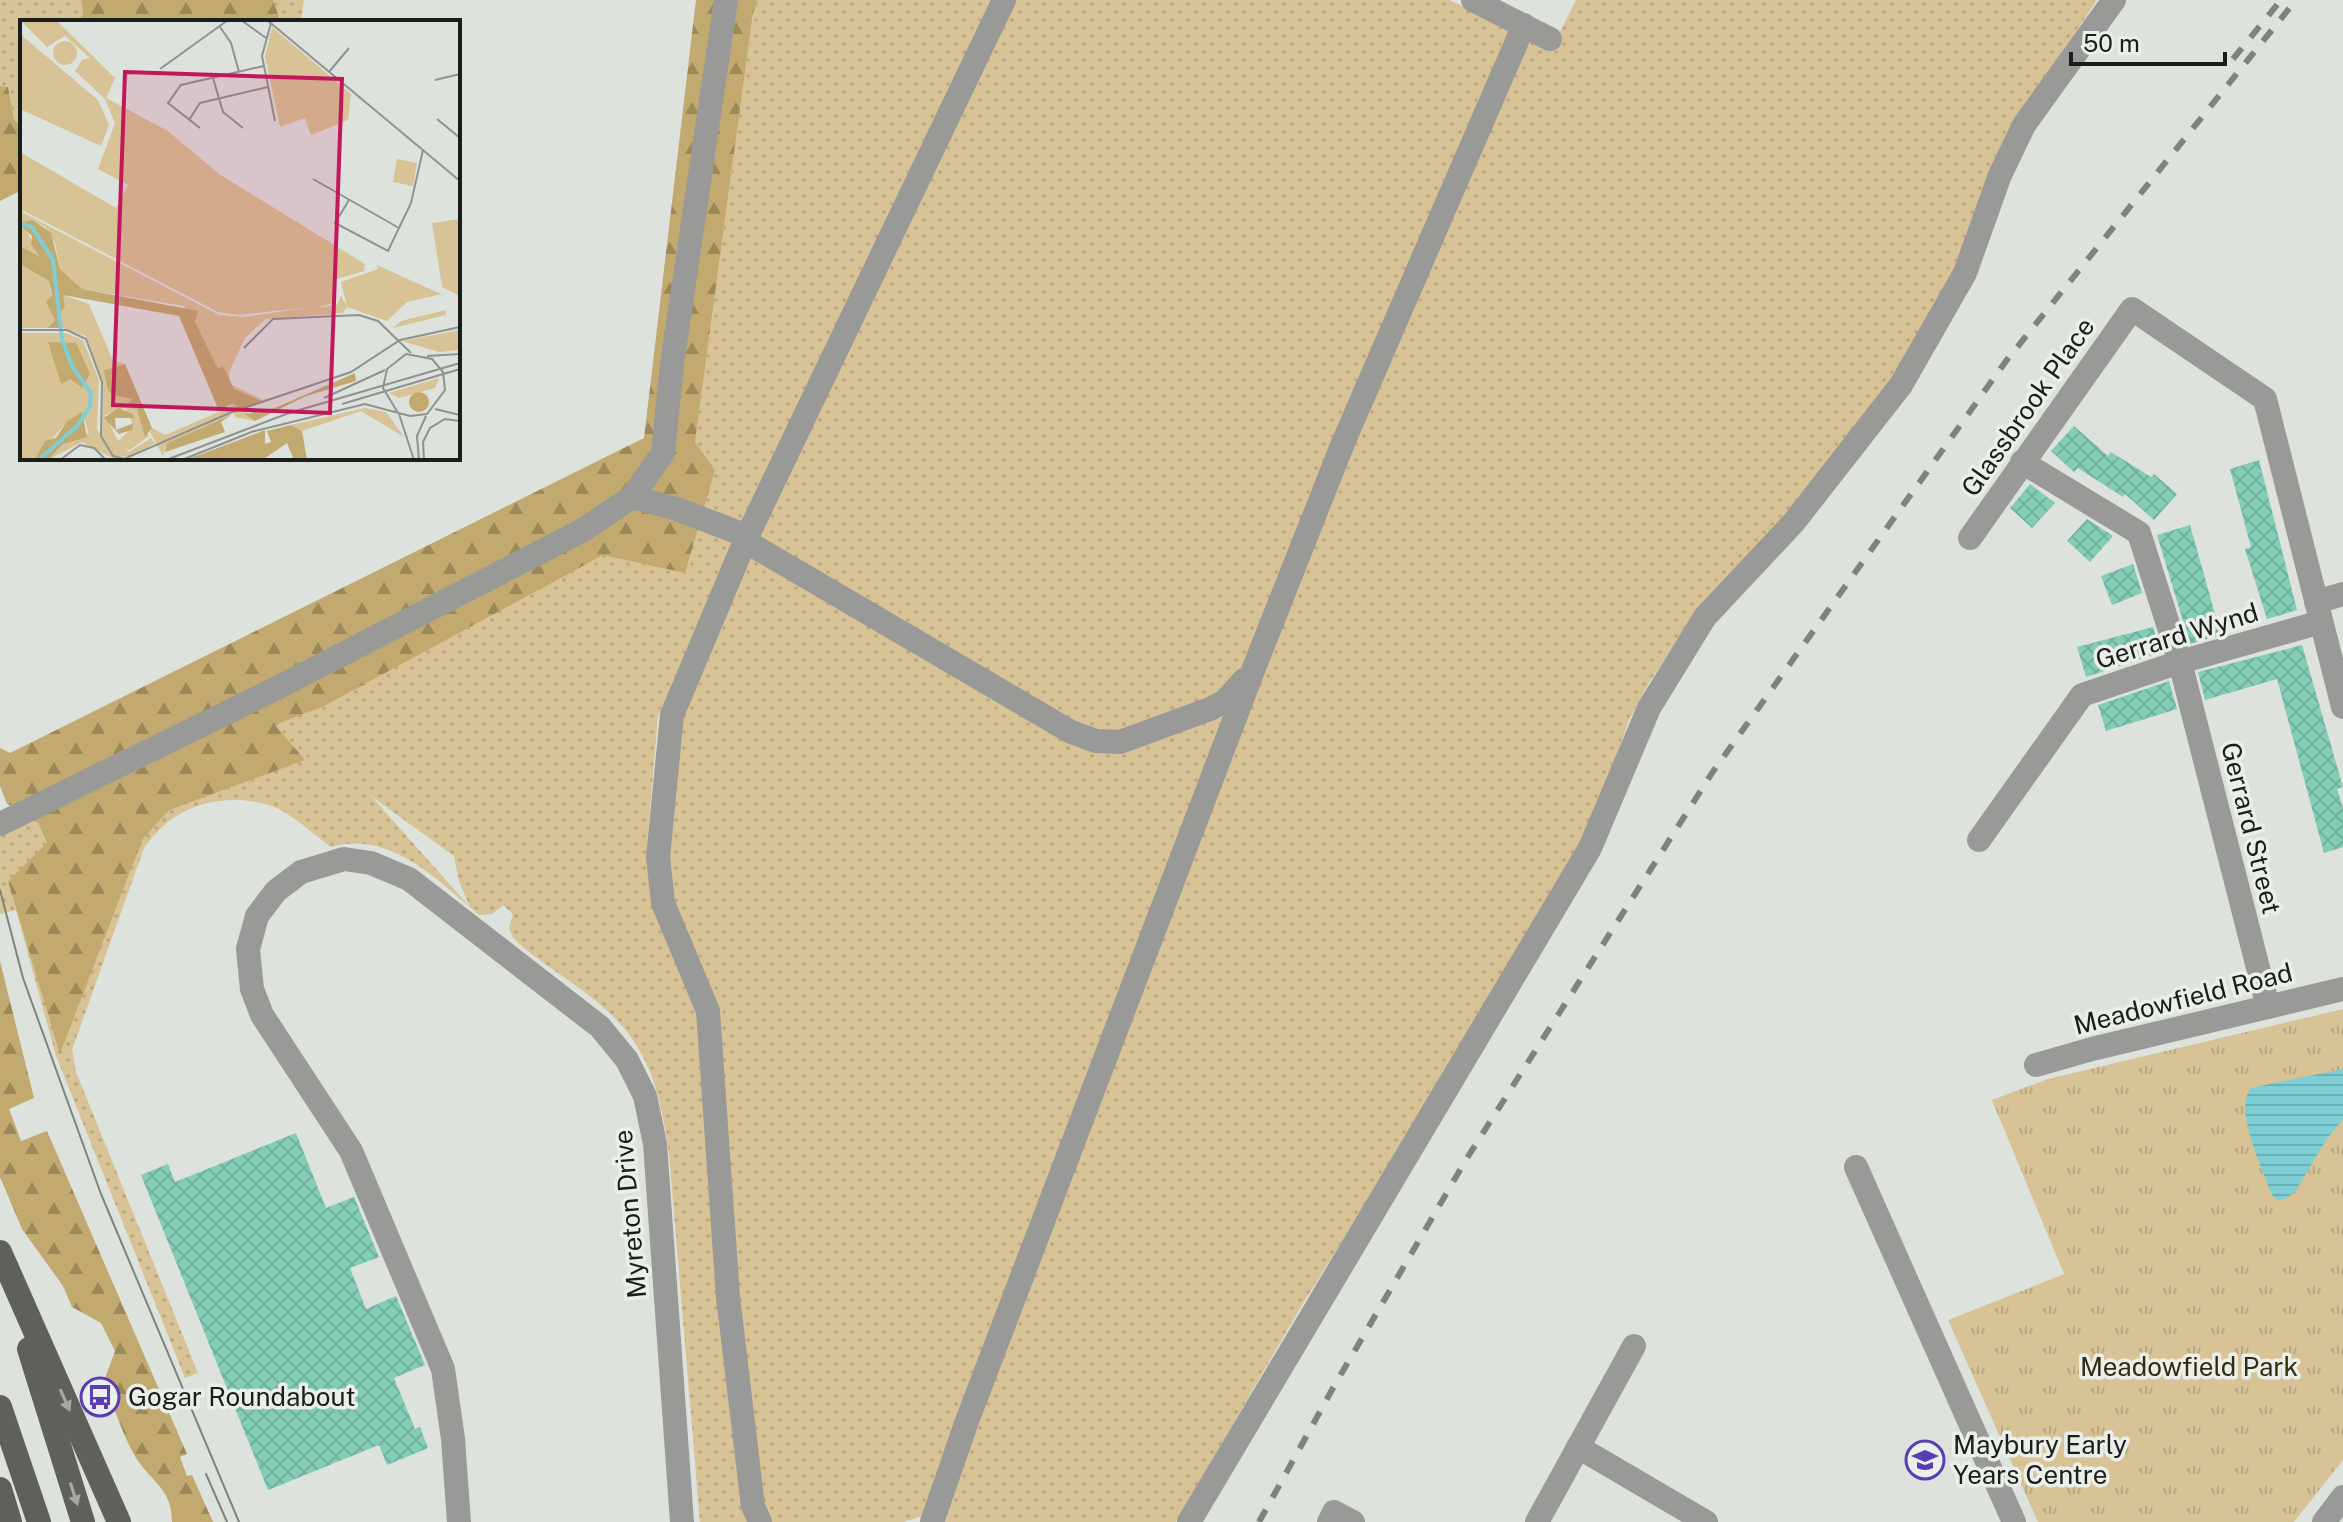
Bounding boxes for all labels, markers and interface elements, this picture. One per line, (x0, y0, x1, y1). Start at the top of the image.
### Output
scale bar (2071, 16, 2225, 66)
inset map (20, 20, 460, 460)
text: 50 m (2083, 29, 2140, 57)
street label: Glassbrook Place (1955, 312, 2101, 502)
street label: Gerrard Wynd (2092, 596, 2262, 675)
street label: Gerrard Street (2215, 739, 2288, 917)
street label: Meadowfield Road (2070, 956, 2295, 1041)
street label: Myreton Drive (607, 1128, 652, 1300)
park label: Meadowfield Park (2080, 1351, 2298, 1382)
bus stop icon: Gogar Roundabout (79, 1376, 121, 1418)
place label: Gogar Roundabout (128, 1381, 356, 1412)
one-way arrow (59, 1388, 72, 1412)
place label: Maybury Early Years Centre (1953, 1429, 2127, 1490)
school or university icon: Maybury Early Years Centre (1904, 1439, 1946, 1481)
one-way arrow (69, 1482, 81, 1506)

